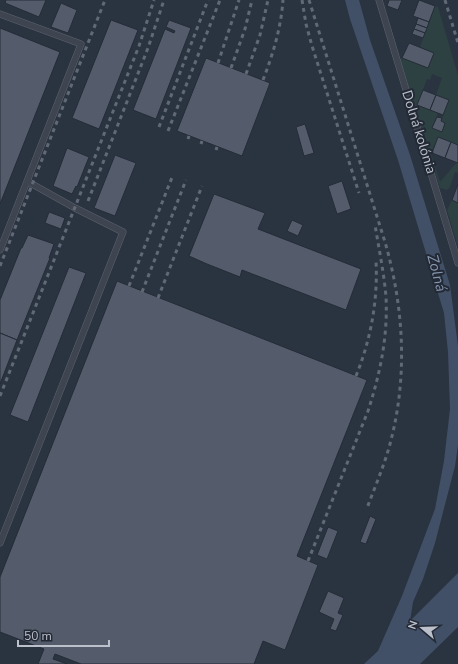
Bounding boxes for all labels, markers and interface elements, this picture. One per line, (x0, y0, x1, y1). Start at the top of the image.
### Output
street label: Dolná kolónia (397, 88, 441, 176)
water label: Zolná (422, 252, 452, 294)
north arrow (402, 608, 442, 648)
text: N (405, 619, 421, 631)
scale bar (18, 622, 109, 648)
text: 50 m (24, 628, 52, 644)

